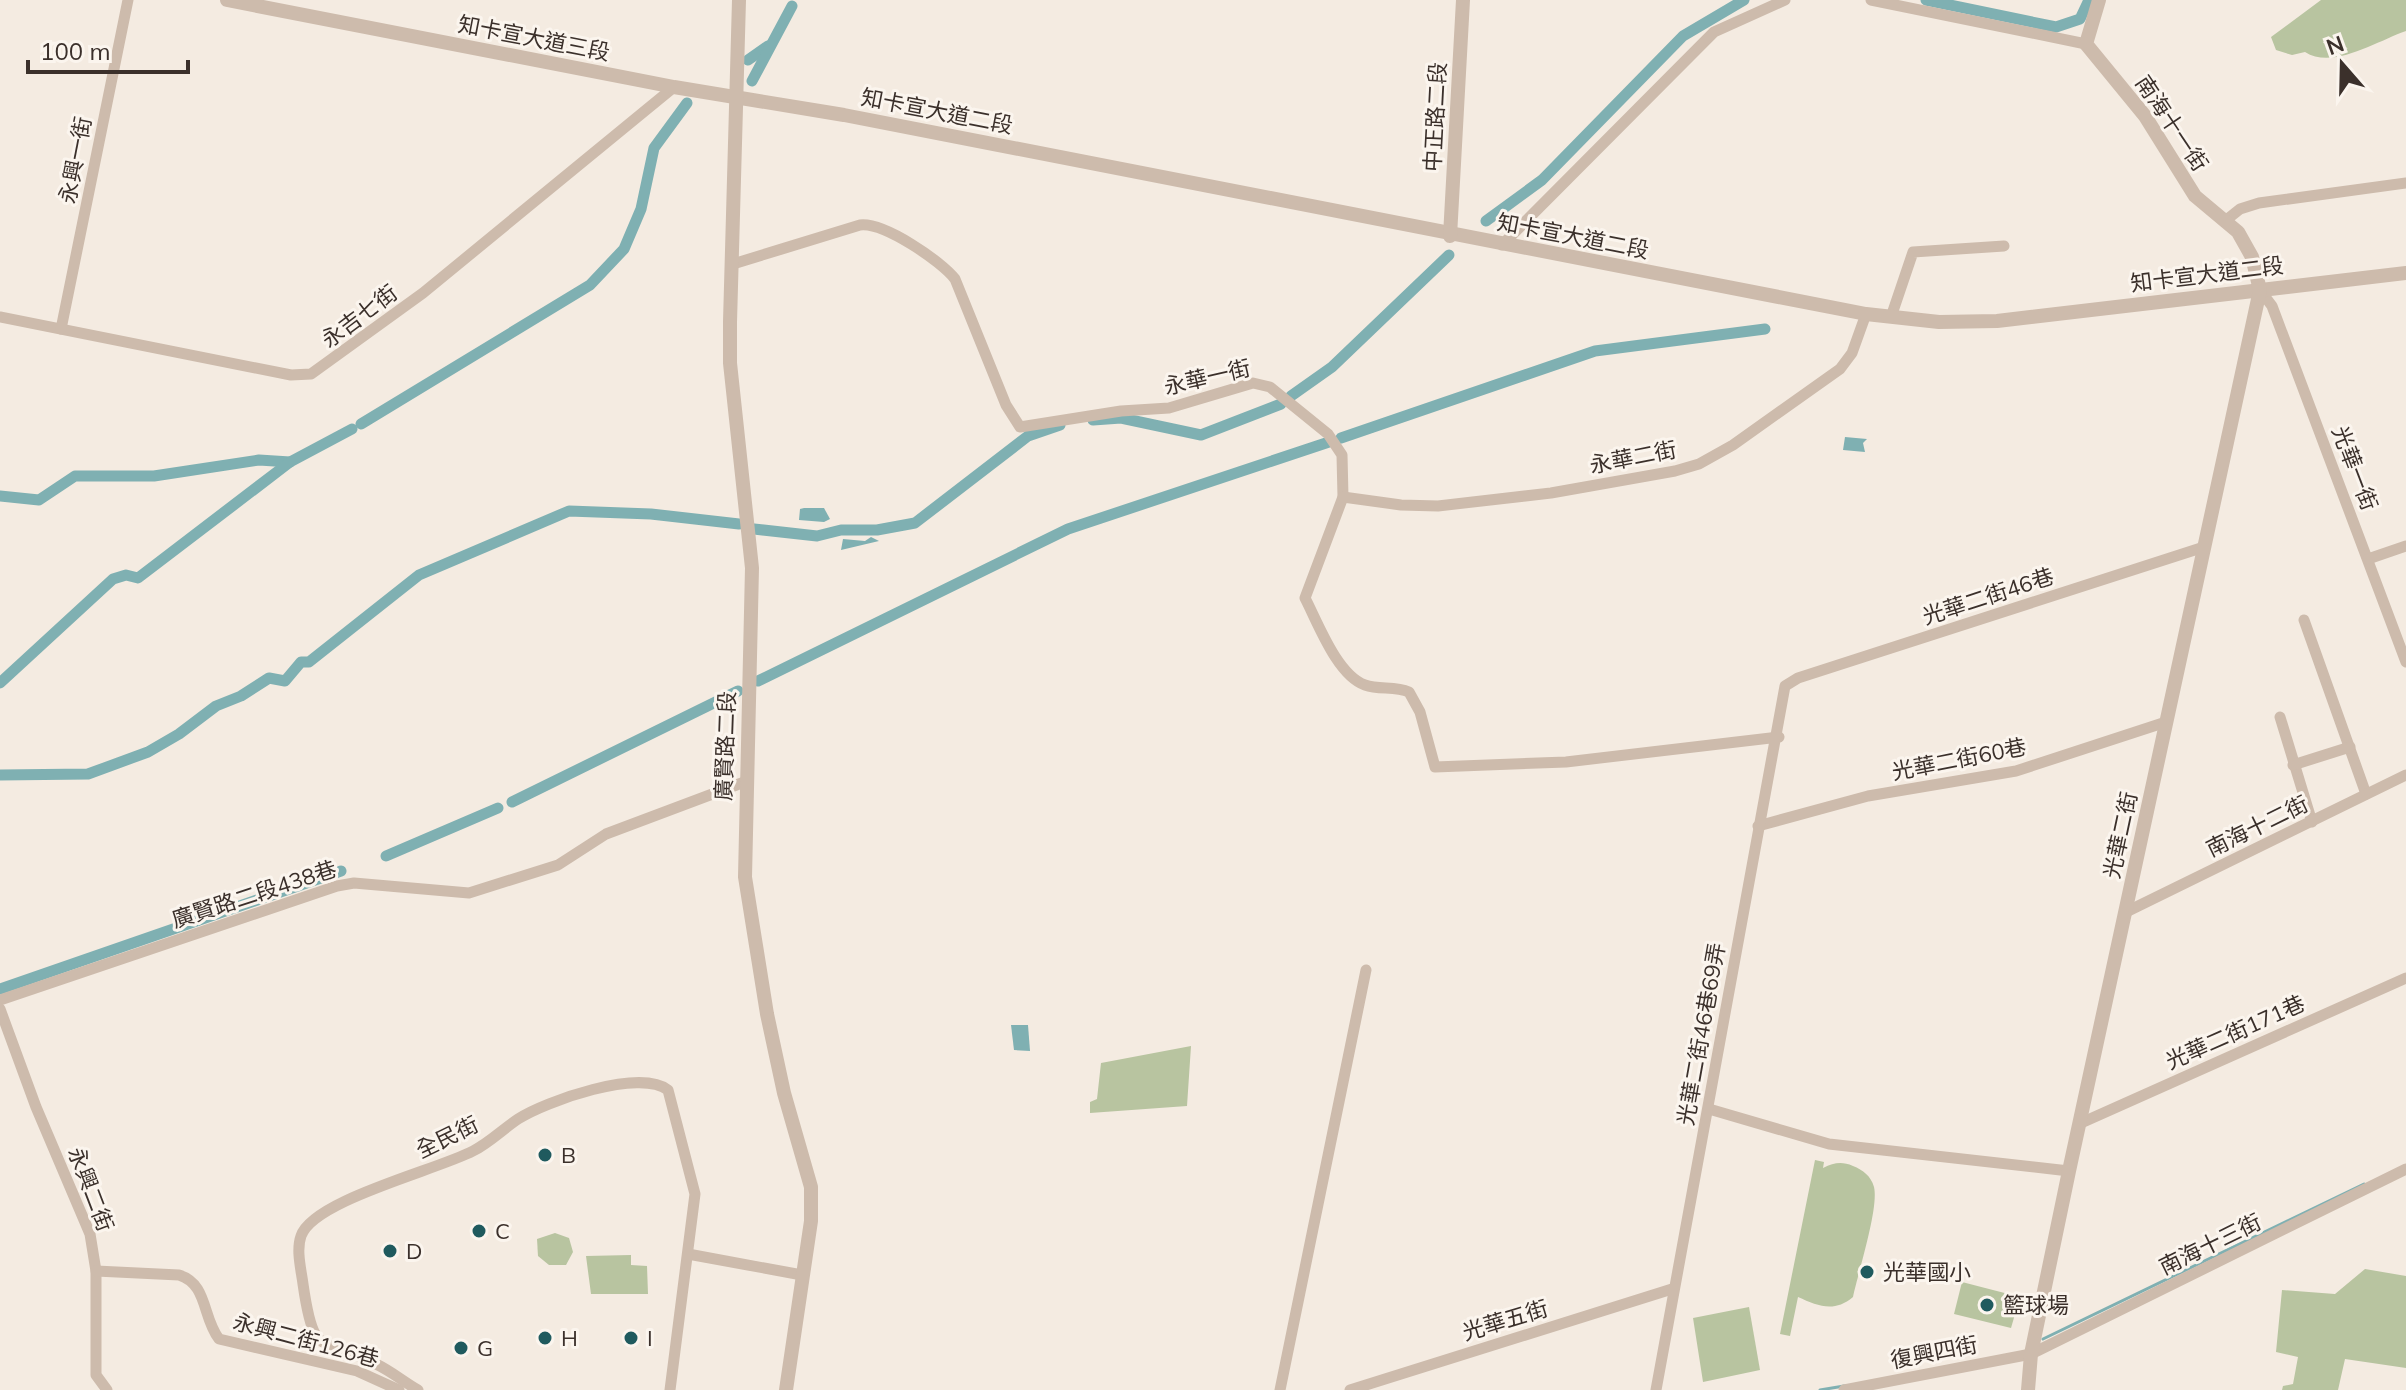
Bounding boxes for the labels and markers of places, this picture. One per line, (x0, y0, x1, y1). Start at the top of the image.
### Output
place label: B (561, 1141, 576, 1169)
marker: B (536, 1146, 554, 1164)
place label: C (495, 1217, 510, 1245)
marker: C (470, 1222, 488, 1240)
place label: D (406, 1237, 422, 1265)
marker: D (381, 1242, 399, 1260)
place label: 光華國小 (1883, 1258, 1971, 1286)
marker: 光華國小 (1858, 1263, 1876, 1281)
place label: 籃球場 (2003, 1291, 2069, 1319)
marker: 籃球場 (1978, 1296, 1996, 1314)
place label: H (561, 1324, 578, 1352)
place label: I (647, 1324, 653, 1352)
marker: H (536, 1329, 554, 1347)
marker: I (622, 1329, 640, 1347)
place label: G (477, 1334, 493, 1362)
marker: G (452, 1339, 470, 1357)

